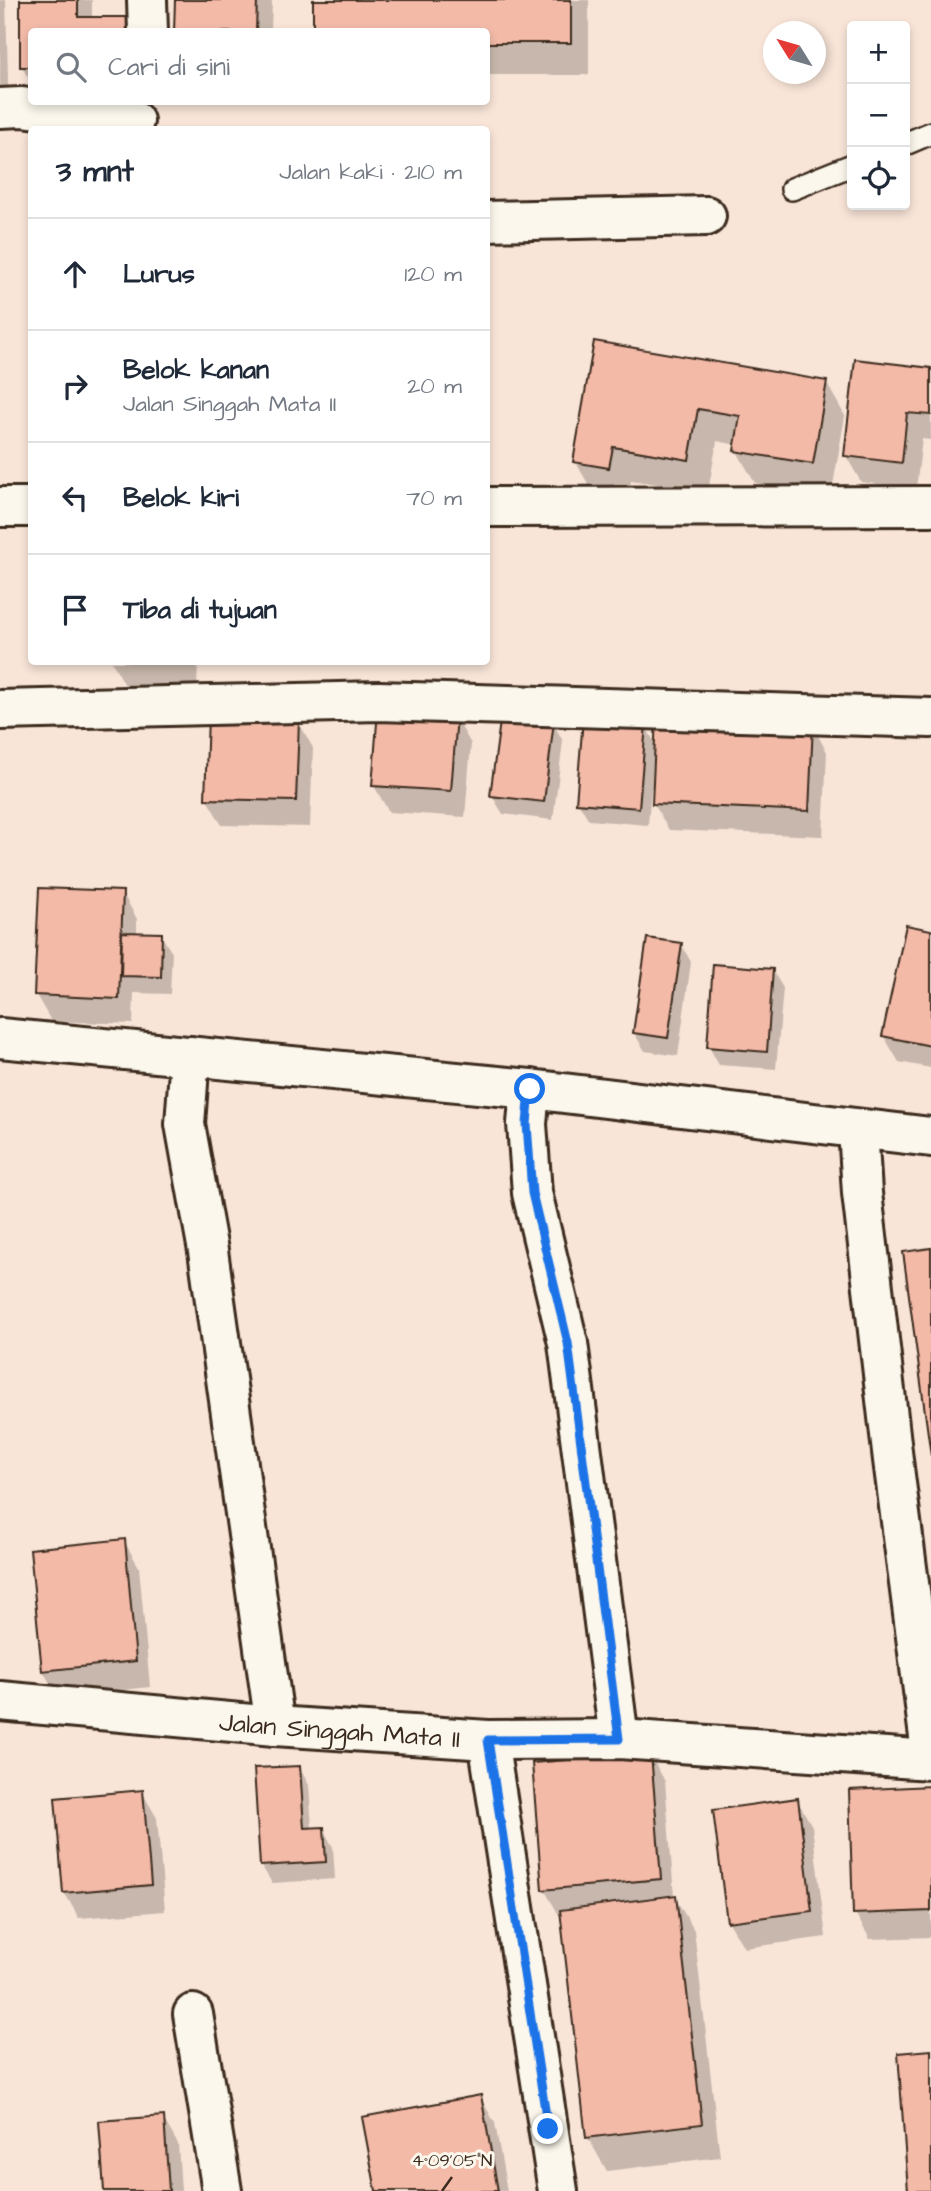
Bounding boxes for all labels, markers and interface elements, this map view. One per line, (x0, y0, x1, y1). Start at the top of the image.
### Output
north arrow (763, 21, 826, 84)
map controls (847, 21, 910, 210)
button: + (847, 21, 910, 84)
search box (28, 28, 490, 105)
icon: search (52, 48, 90, 86)
text: Cari di sini (108, 49, 230, 85)
button: − (847, 84, 910, 147)
button: locate (847, 147, 910, 210)
text: 3 mnt (56, 151, 134, 193)
text: Jalan kaki · 210 m (279, 156, 462, 188)
icon: ahead (56, 255, 94, 293)
text: Lurus (123, 256, 195, 292)
text: 120 m (404, 258, 462, 290)
text: Belok kanan (123, 352, 269, 388)
icon: right (56, 367, 94, 405)
text: 20 m (407, 370, 462, 402)
text: Jalan Singgah Mata II (123, 388, 337, 420)
icon: left (56, 479, 94, 517)
text: Belok kiri (123, 480, 239, 516)
text: 70 m (406, 482, 462, 514)
icon: arrive (56, 591, 94, 629)
text: Tiba di tujuan (123, 592, 277, 628)
route start (514, 1073, 545, 1104)
street label: Jalan Singgah Mata II (218, 1704, 461, 1757)
route end (532, 2113, 563, 2144)
text: 4°09'05"N (412, 2148, 492, 2173)

